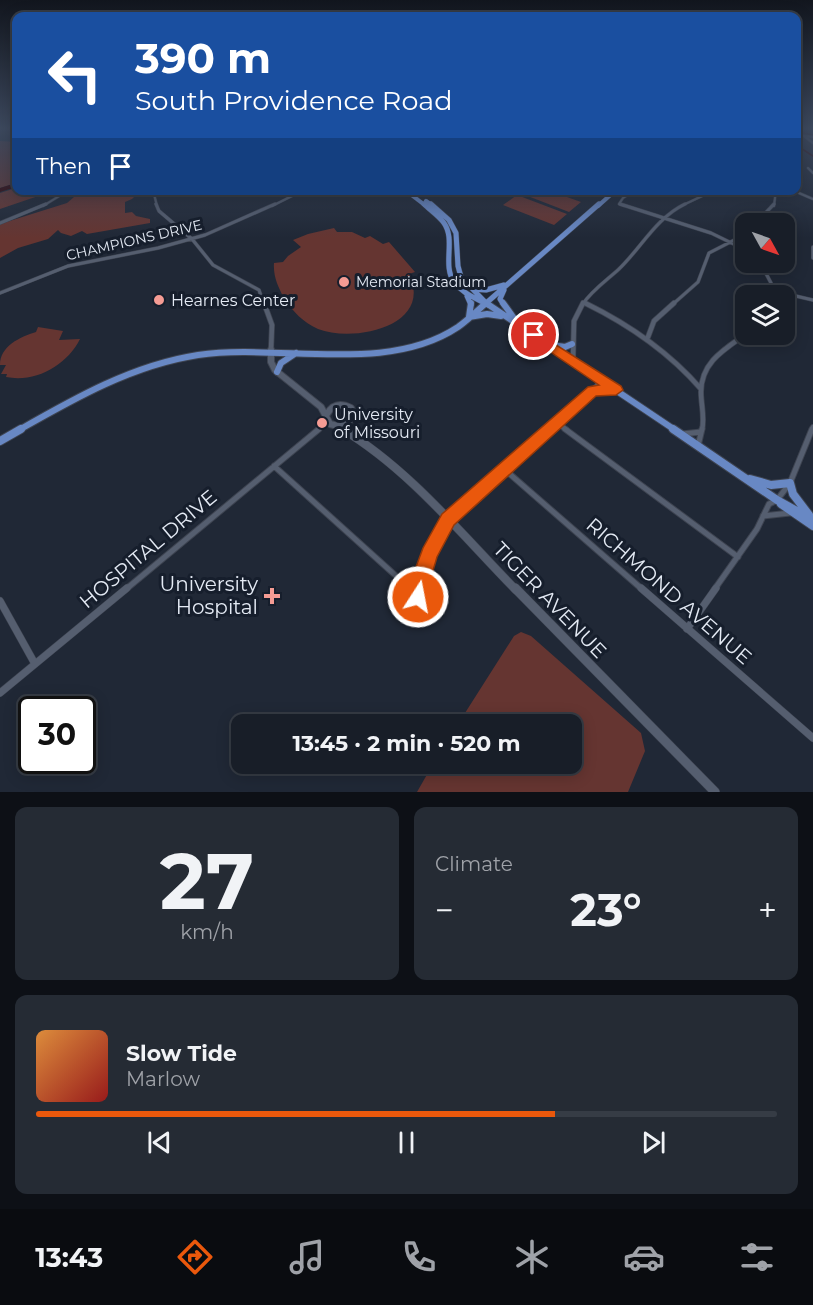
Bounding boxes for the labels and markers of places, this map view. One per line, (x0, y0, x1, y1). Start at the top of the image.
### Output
place label: Memorial Stadium (356, 273, 486, 291)
marker: Memorial Stadium (337, 275, 351, 289)
place label: Hearnes Center (171, 291, 295, 310)
marker: Hearnes Center (152, 293, 166, 307)
pin (508, 309, 559, 360)
place label: University of Missouri (334, 405, 420, 442)
marker: University of Missouri (315, 416, 329, 430)
place label: University Hospital (159, 572, 258, 619)
marker: University Hospital (263, 587, 281, 605)

